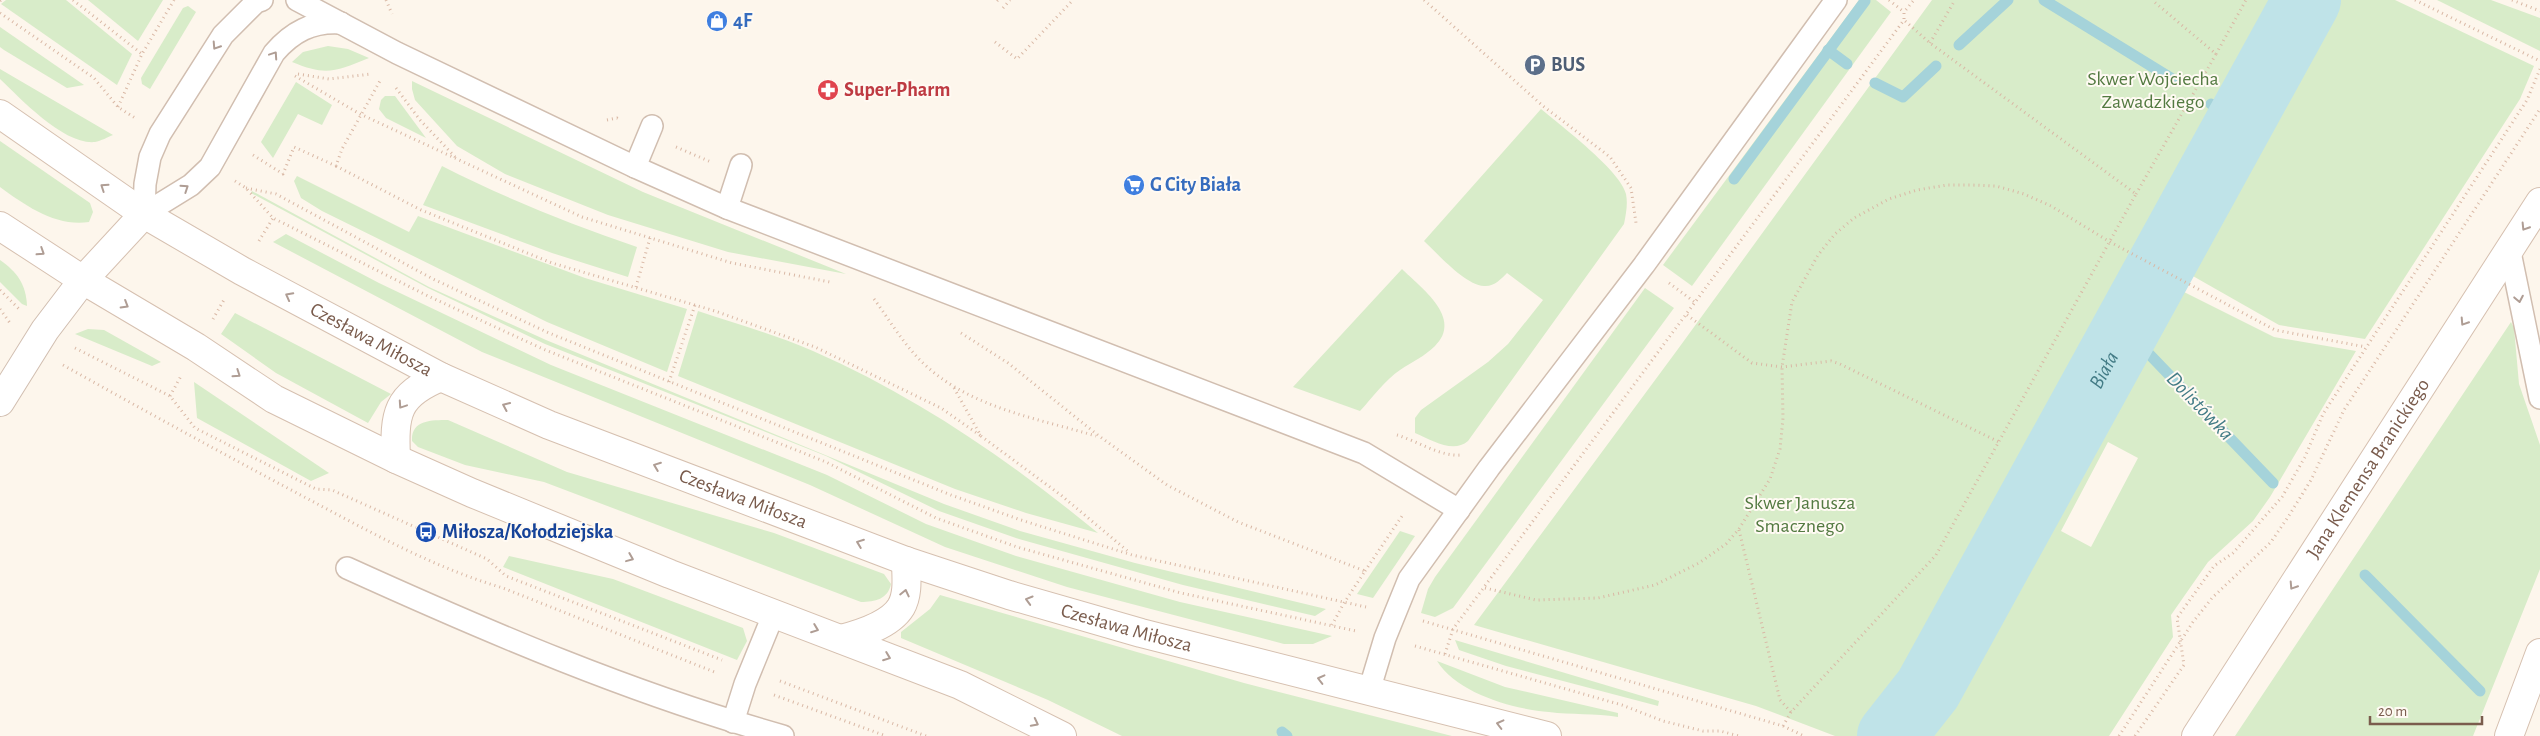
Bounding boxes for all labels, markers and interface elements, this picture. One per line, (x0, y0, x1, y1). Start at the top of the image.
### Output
shop icon: 4F (705, 9, 729, 33)
place label: 4F (733, 11, 753, 31)
one-way arrow (213, 40, 222, 50)
one-way arrow (268, 51, 277, 60)
parking icon: BUS (1523, 53, 1547, 77)
place label: BUS (1551, 55, 1585, 75)
park label: Skwer Wojciecha Zawadzkiego (2087, 69, 2219, 112)
pharmacy icon: Super-Pharm (816, 78, 840, 102)
place label: Super-Pharm (844, 80, 950, 100)
supermarket icon: G City Biała (1122, 173, 1146, 197)
place label: G City Biała (1150, 175, 1241, 195)
one-way arrow (100, 184, 109, 193)
one-way arrow (179, 185, 189, 194)
one-way arrow (2521, 221, 2531, 230)
one-way arrow (36, 246, 45, 256)
one-way arrow (286, 292, 295, 302)
one-way arrow (2513, 295, 2524, 304)
one-way arrow (119, 298, 128, 308)
street label: Czesława Miłosza (307, 299, 435, 380)
one-way arrow (2461, 316, 2470, 325)
water label: Biała (2085, 348, 2122, 392)
one-way arrow (231, 368, 241, 377)
water label: Dolistówka (2163, 368, 2237, 444)
street label: Jana Klemensa Branickiego (2303, 375, 2433, 562)
one-way arrow (399, 399, 409, 408)
one-way arrow (502, 401, 511, 412)
one-way arrow (654, 462, 662, 472)
street label: Czesława Miłosza (676, 466, 810, 532)
park label: Skwer Janusza Smacznego (1745, 493, 1855, 536)
bus stop icon: Miłosza/Kołodziejska (414, 520, 438, 544)
place label: Miłosza/Kołodziejska (442, 522, 614, 542)
one-way arrow (856, 539, 865, 549)
one-way arrow (625, 552, 634, 562)
one-way arrow (2290, 580, 2299, 590)
one-way arrow (899, 589, 910, 598)
one-way arrow (1026, 596, 1034, 606)
street label: Czesława Miłosza (1059, 600, 1194, 656)
one-way arrow (810, 623, 818, 633)
one-way arrow (882, 651, 890, 661)
one-way arrow (1317, 674, 1326, 685)
scale bar (2370, 694, 2482, 726)
text: 20 m (2378, 704, 2407, 719)
one-way arrow (1030, 717, 1039, 727)
one-way arrow (1496, 719, 1505, 730)

